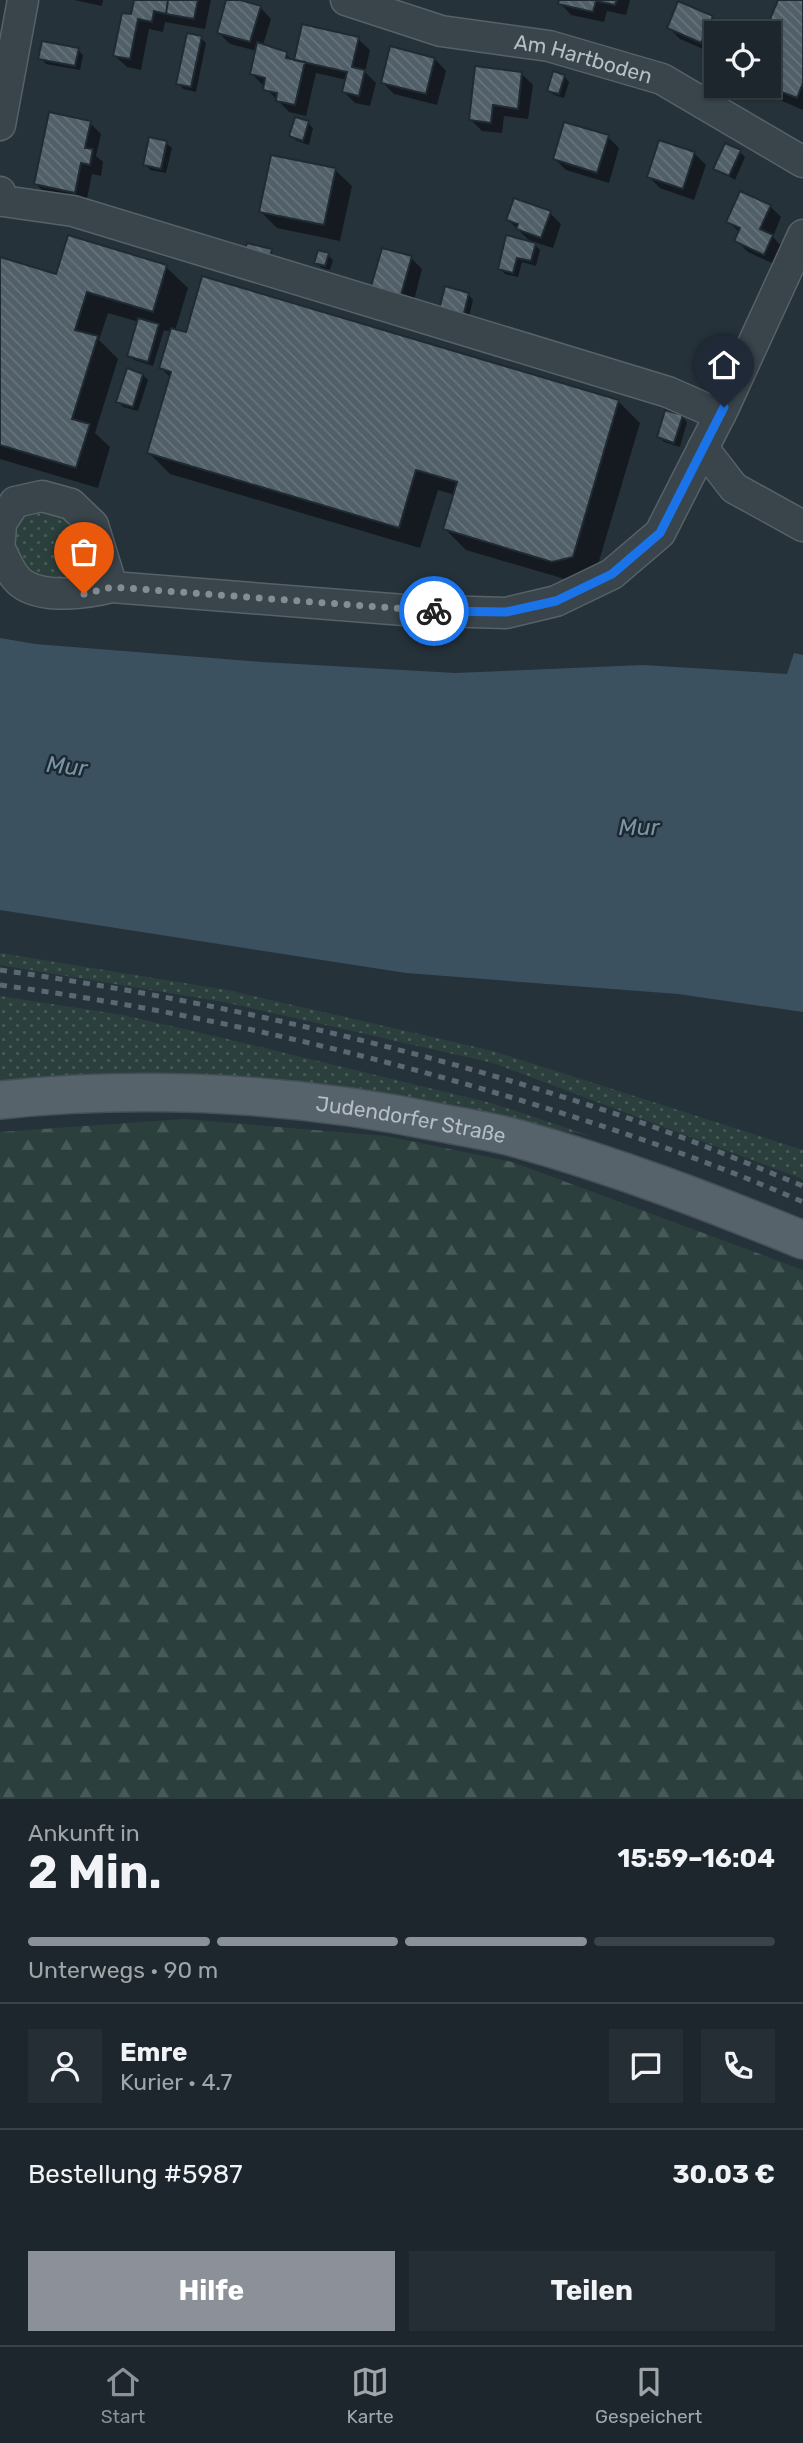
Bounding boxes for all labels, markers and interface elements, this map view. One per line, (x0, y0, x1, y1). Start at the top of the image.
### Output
map controls (704, 21, 781, 98)
button: locate (704, 21, 781, 98)
street label: Am Hartboden (513, 29, 655, 88)
pin (694, 335, 754, 407)
icon: home (705, 346, 743, 384)
pin (54, 522, 114, 594)
icon: bag (65, 533, 103, 571)
courier (399, 576, 469, 646)
icon: bike (415, 592, 453, 630)
water label: Mur (45, 750, 90, 782)
water label: Mur (619, 813, 661, 841)
street label: Judendorfer Straße (315, 1090, 509, 1148)
text: Ankunft in (28, 1819, 140, 1847)
text: 15:59–16:04 (617, 1843, 775, 1874)
text: 2 Min. (28, 1845, 162, 1900)
text: Unterwegs · 90 m (28, 1956, 218, 1984)
button: person (28, 2029, 102, 2103)
button: chat (609, 2029, 683, 2103)
button: phone (701, 2029, 775, 2103)
text: Emre (120, 2037, 188, 2068)
text: Kurier · 4.7 (120, 2068, 232, 2096)
text: Bestellung #5987 (28, 2159, 243, 2190)
text: 30.03 € (672, 2159, 775, 2190)
button: Hilfe (28, 2251, 395, 2331)
button: Teilen (409, 2251, 775, 2331)
tab: Start (101, 2363, 145, 2428)
tab: Karte (347, 2363, 394, 2428)
tab: Gespeichert (595, 2363, 702, 2428)

